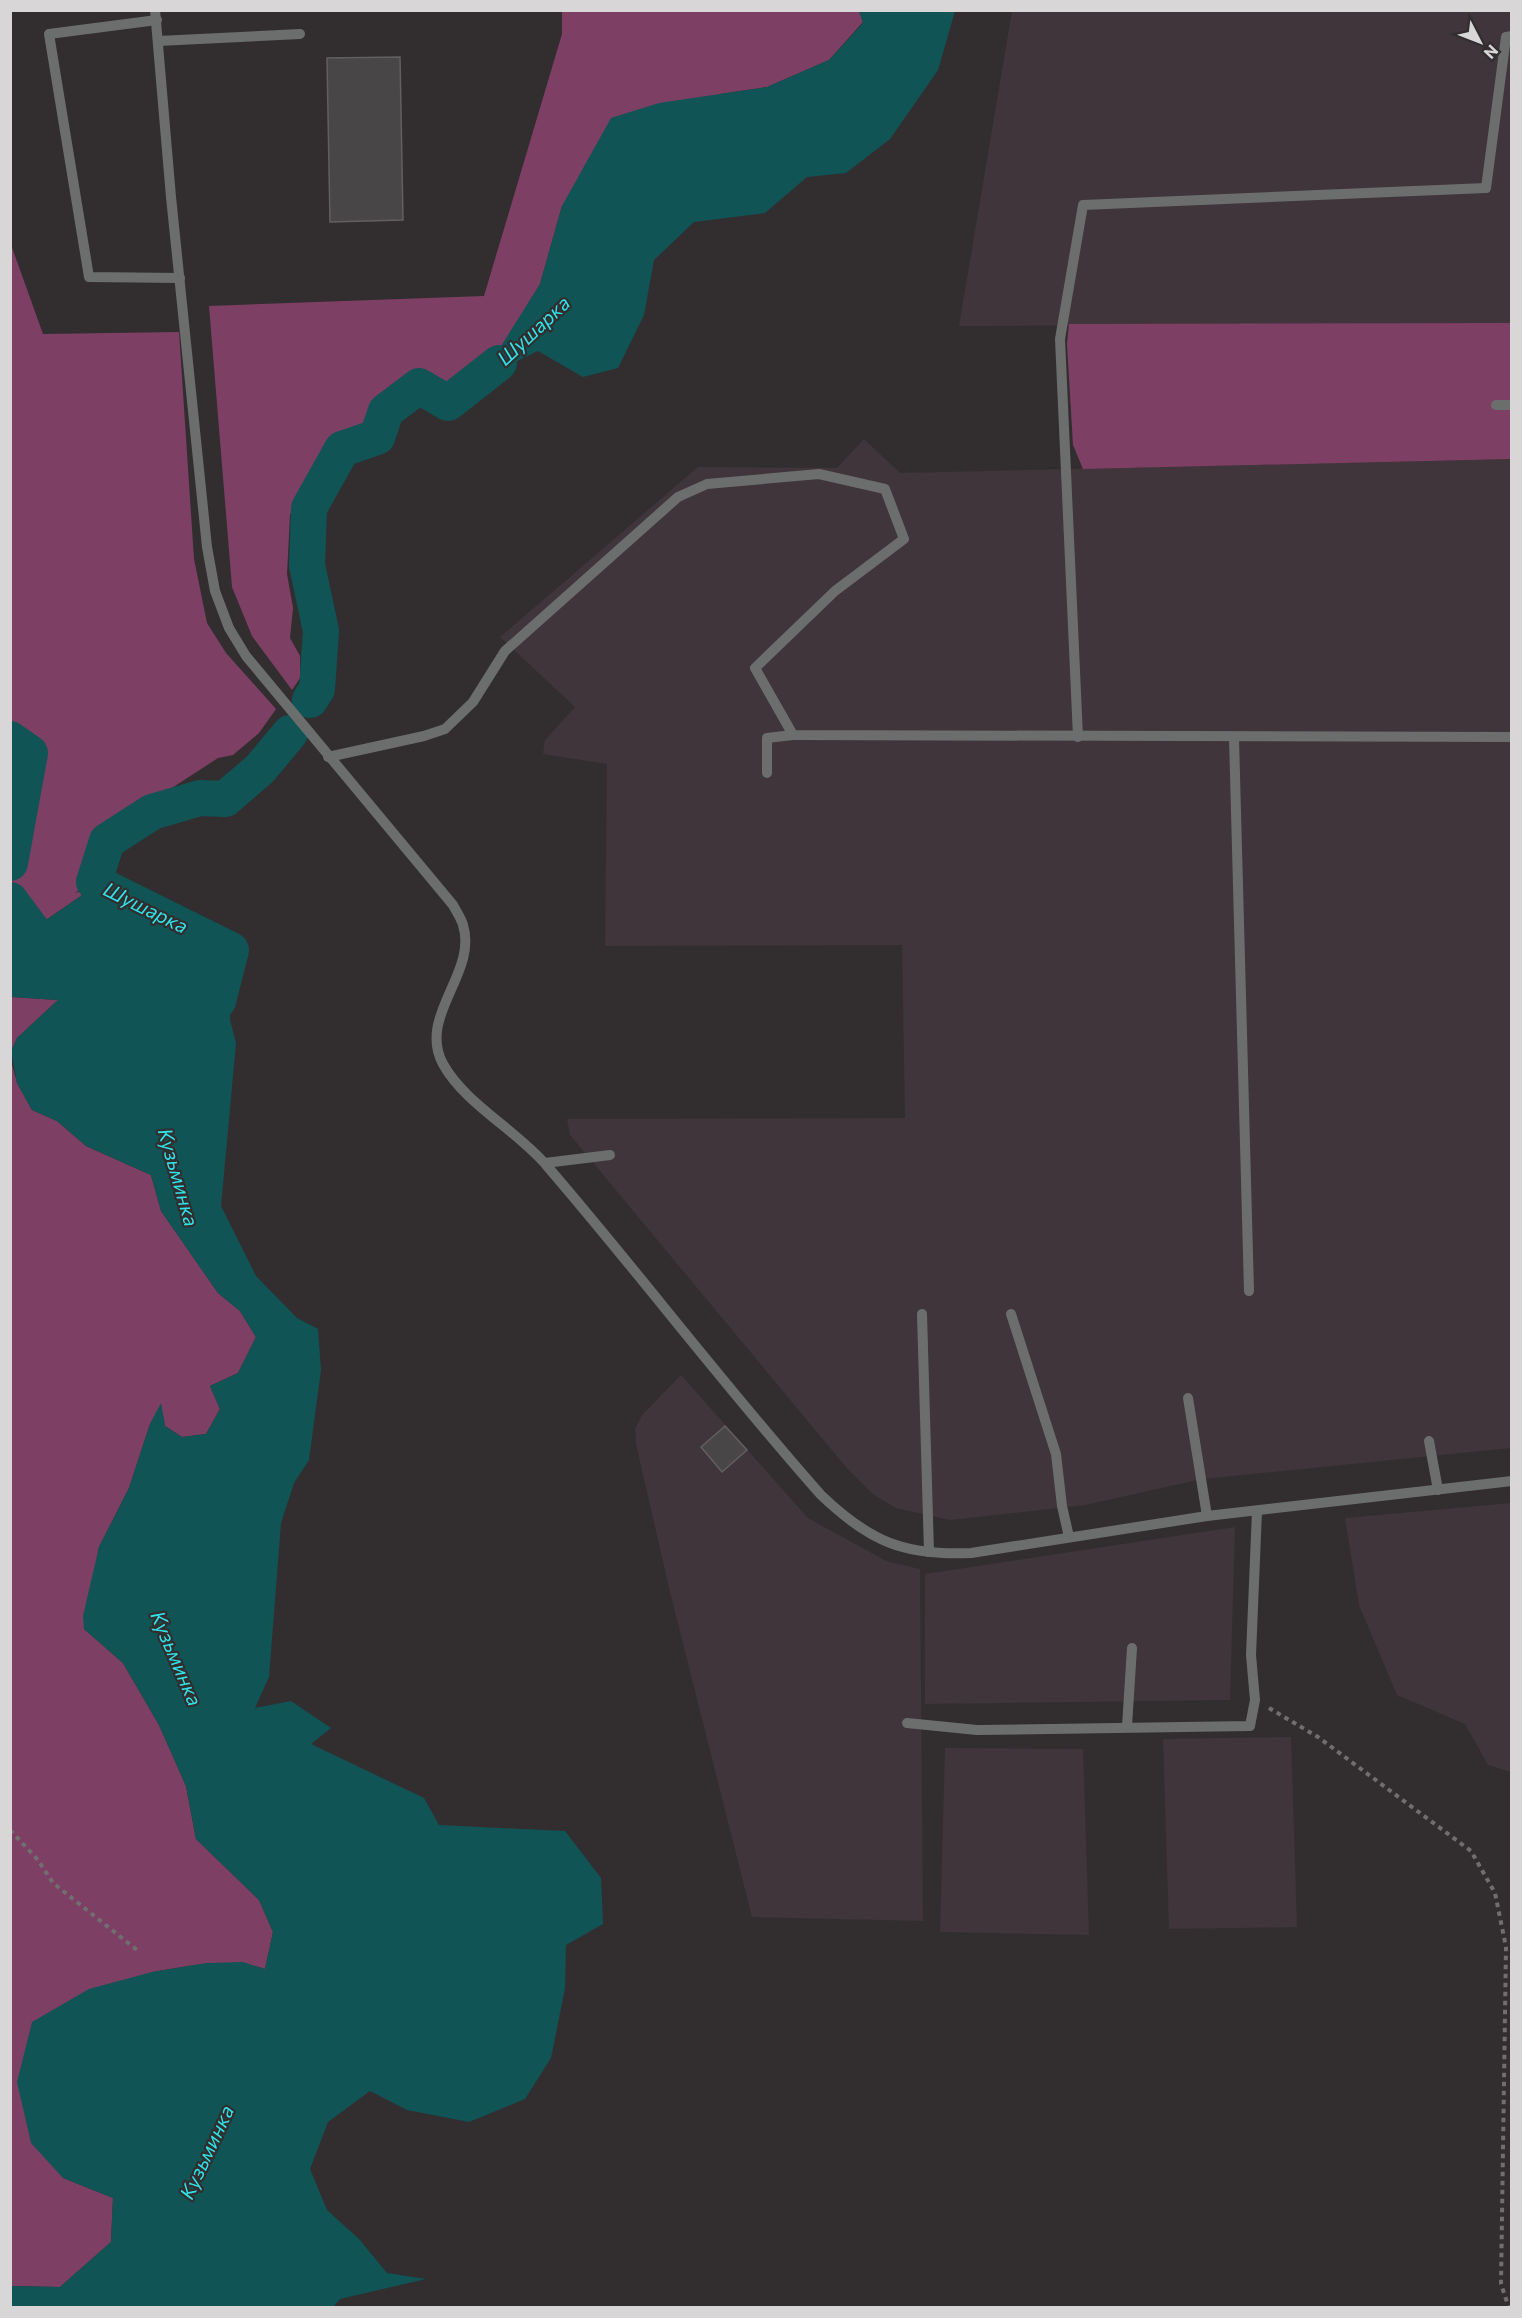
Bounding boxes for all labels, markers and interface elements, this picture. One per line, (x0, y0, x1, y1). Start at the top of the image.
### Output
north arrow (1450, 12, 1510, 72)
text: N (1480, 42, 1503, 63)
water label: Шушарка (492, 290, 574, 370)
water label: Шушарка (100, 876, 192, 938)
water label: Кузьминка (154, 1125, 204, 1229)
water label: Кузьминка (146, 1607, 208, 1709)
water label: Кузьминка (174, 2101, 238, 2203)

